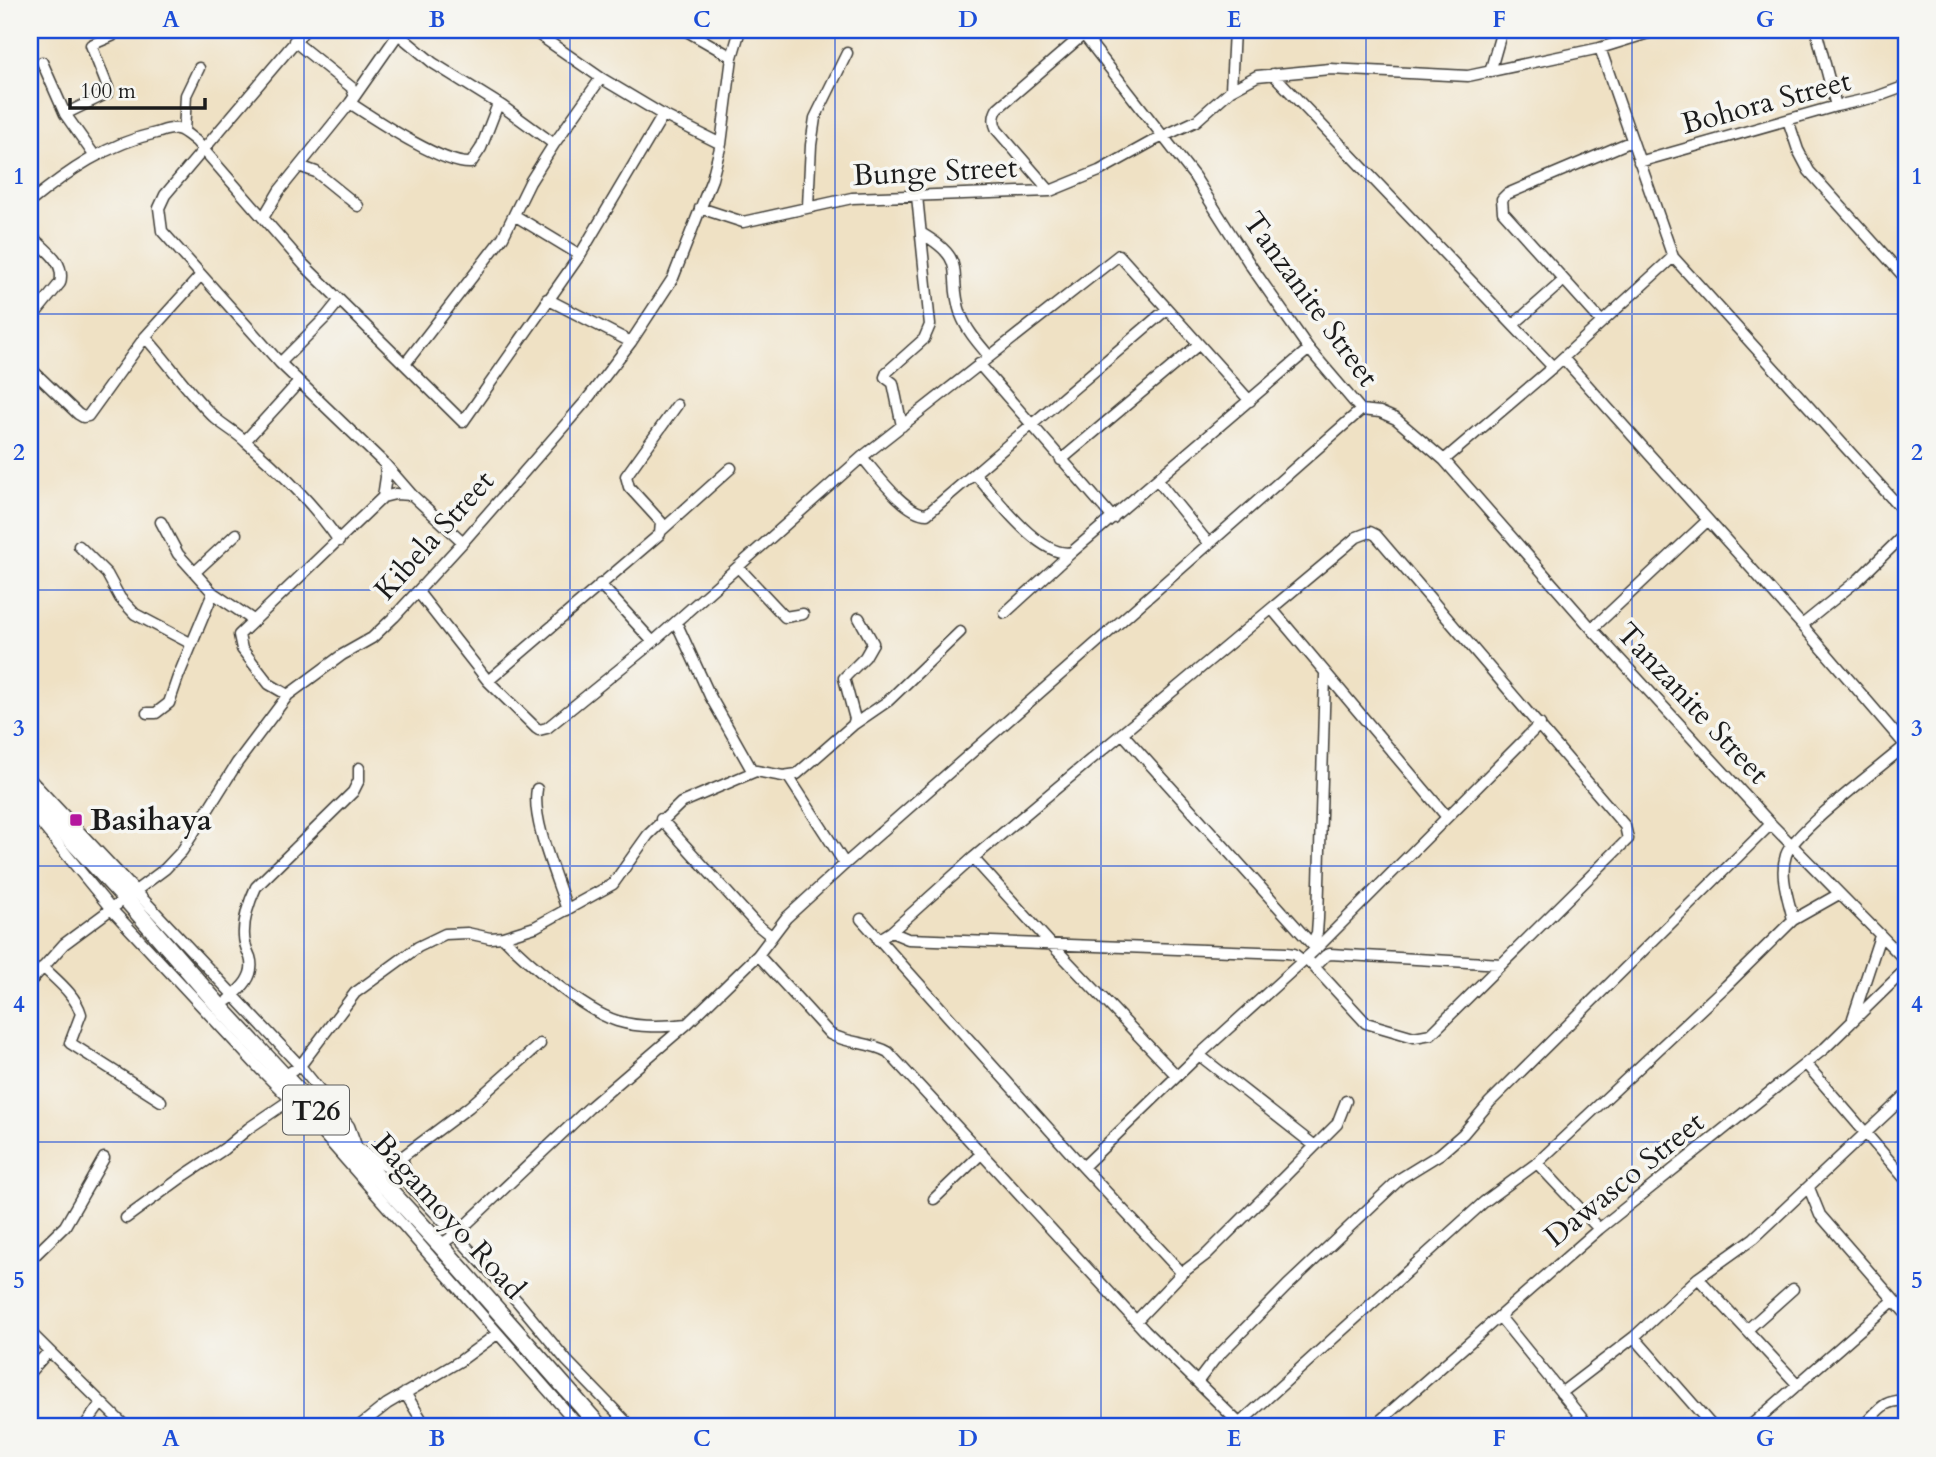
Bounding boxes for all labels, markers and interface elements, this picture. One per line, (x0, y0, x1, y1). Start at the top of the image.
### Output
text: A (162, 4, 180, 35)
text: B (429, 4, 445, 35)
text: C (693, 4, 711, 35)
text: D (958, 4, 978, 35)
text: E (1227, 4, 1241, 35)
text: F (1492, 4, 1506, 35)
text: G (1756, 4, 1775, 35)
street label: Bohora Street (1677, 60, 1856, 145)
scale bar (70, 66, 205, 110)
text: 100 m (80, 77, 136, 106)
street label: Bunge Street (852, 147, 1019, 196)
text: 1 (13, 161, 25, 192)
text: 1 (1911, 161, 1923, 192)
street label: Tanzanite Street (1233, 203, 1388, 396)
text: 2 (13, 437, 25, 468)
text: 2 (1911, 437, 1923, 468)
street label: Kibela Street (365, 461, 504, 609)
street label: Tanzanite Street (1607, 614, 1779, 793)
text: 3 (13, 713, 25, 744)
text: 3 (1911, 713, 1923, 744)
place label: Basihaya (90, 800, 212, 841)
marker: Basihaya (68, 812, 84, 828)
text: 4 (13, 989, 25, 1020)
text: 4 (1911, 989, 1923, 1020)
road number: T26 (283, 1086, 349, 1134)
street label: Dawasco Street (1536, 1102, 1713, 1257)
street label: Bagamoyo Road (363, 1124, 534, 1308)
text: 5 (13, 1265, 25, 1296)
text: 5 (1911, 1265, 1923, 1296)
text: A (162, 1423, 180, 1454)
text: B (429, 1423, 445, 1454)
text: C (693, 1423, 711, 1454)
text: D (958, 1423, 978, 1454)
text: E (1227, 1423, 1241, 1454)
text: F (1492, 1423, 1506, 1454)
text: G (1756, 1423, 1775, 1454)

